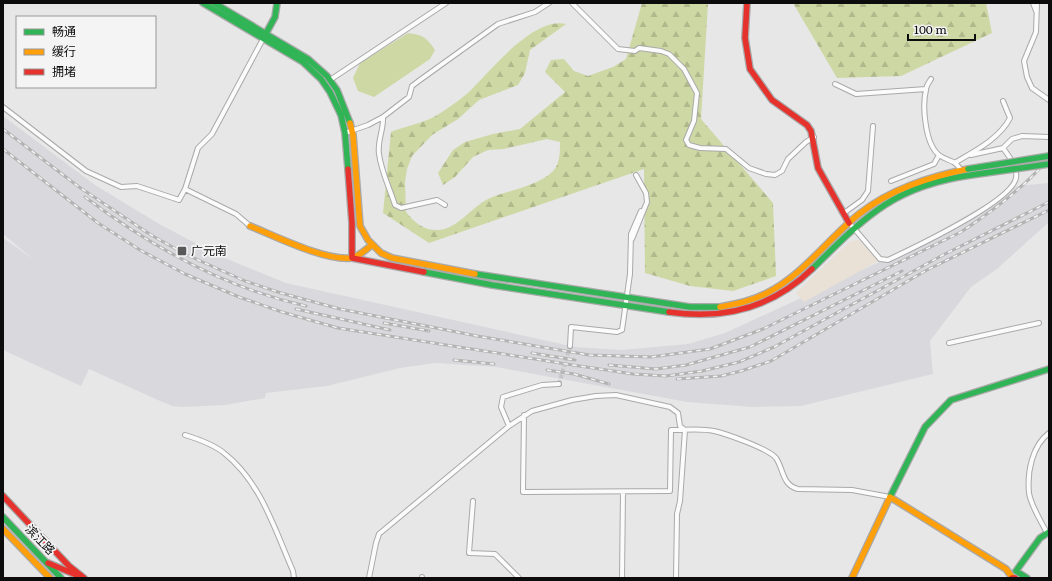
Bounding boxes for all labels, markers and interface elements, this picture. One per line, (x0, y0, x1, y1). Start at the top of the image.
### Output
legend (16, 16, 156, 88)
scale bar (908, 16, 975, 42)
text: 100 m (914, 20, 947, 38)
text: 畅通 (52, 22, 76, 40)
text: 缓行 (52, 42, 76, 60)
text: 拥堵 (52, 62, 76, 80)
place label: 广元南 (191, 241, 227, 259)
marker: 广元南 (176, 245, 188, 257)
street label: 滨江路 (22, 520, 60, 559)

